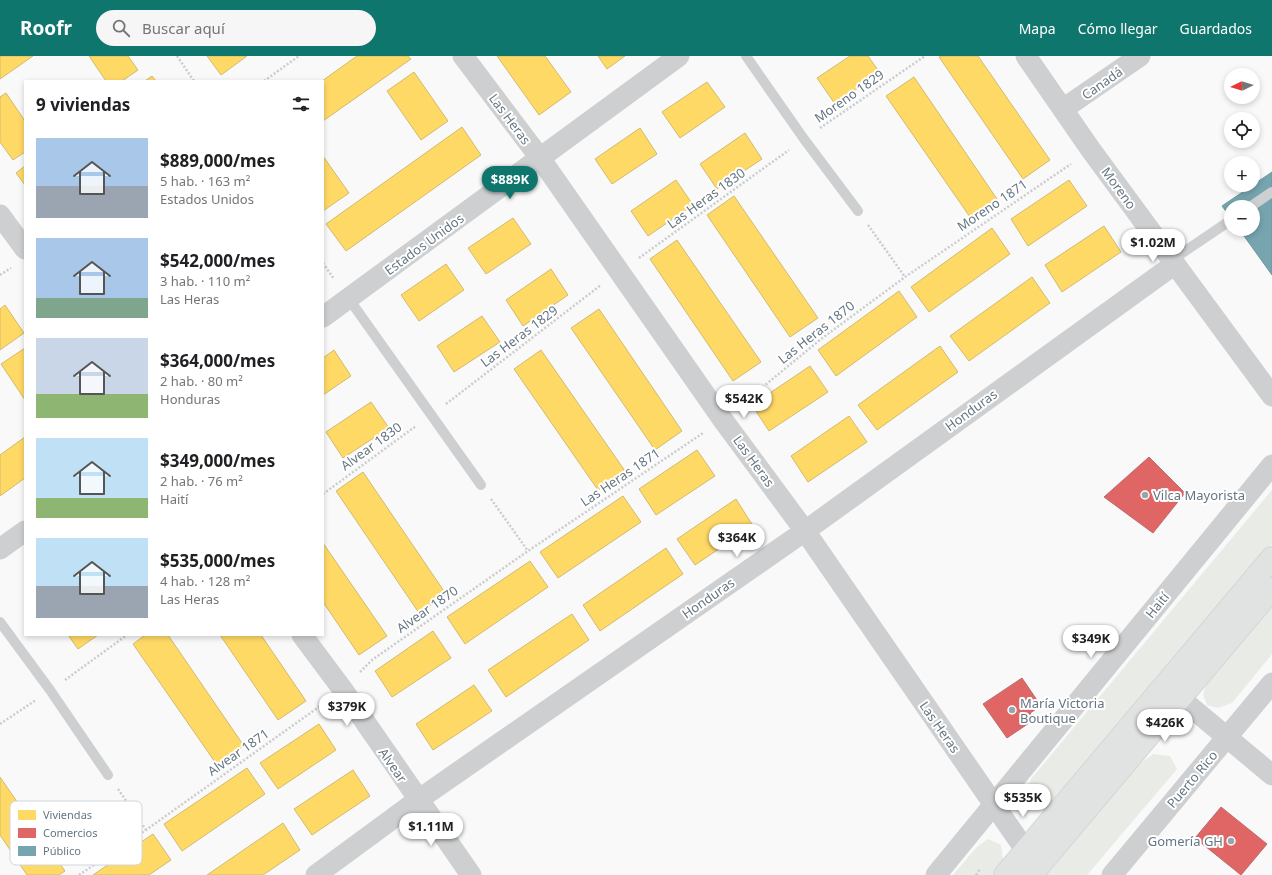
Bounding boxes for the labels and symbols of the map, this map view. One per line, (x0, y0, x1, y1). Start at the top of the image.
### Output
street label: Canadá (1078, 62, 1126, 104)
street label: Moreno 1829 (811, 65, 887, 127)
north arrow (1224, 68, 1260, 104)
street label: Las Heras (485, 90, 535, 148)
street label: Moreno (1098, 163, 1140, 213)
street label: Las Heras 1830 (663, 164, 749, 232)
pin: $889K (482, 166, 538, 200)
street label: Moreno 1871 (953, 175, 1031, 235)
street label: Estados Unidos (381, 209, 467, 279)
pin: $1.02M (1120, 229, 1186, 263)
street label: Las Heras 1870 (774, 296, 858, 368)
street label: Las Heras 1829 (477, 301, 561, 371)
pin: $542K (716, 385, 772, 419)
street label: Honduras (941, 385, 1001, 435)
street label: Alvear 1830 (337, 418, 405, 474)
street label: Las Heras (729, 432, 779, 490)
street label: Las Heras 1871 (577, 444, 663, 510)
place label: Vilca Mayorista (1153, 486, 1245, 504)
marker: Vilca Mayorista (1140, 490, 1150, 500)
pin: $364K (709, 524, 765, 558)
street label: Honduras (678, 573, 738, 623)
street label: Alvear 1870 (393, 581, 461, 637)
street label: Haití (1141, 588, 1173, 622)
pin: $349K (1063, 625, 1119, 659)
pin: $379K (319, 693, 375, 727)
place label: María Victoria Boutique (1020, 694, 1104, 727)
street label: Las Heras (916, 698, 964, 756)
marker: María Victoria Boutique (1007, 705, 1017, 715)
pin: $426K (1137, 709, 1193, 743)
street label: Alvear 1871 (204, 724, 272, 780)
street label: Alvear (375, 744, 412, 786)
street label: Puerto Rico (1163, 746, 1222, 812)
pin: $535K (995, 784, 1051, 818)
legend (10, 801, 142, 865)
text: Viviendas (43, 807, 92, 822)
pin: $1.11M (398, 813, 464, 847)
text: Comercios (43, 825, 97, 840)
place label: Gomería GH (1148, 832, 1223, 850)
marker: Gomería GH (1226, 836, 1236, 846)
text: Público (43, 843, 81, 858)

